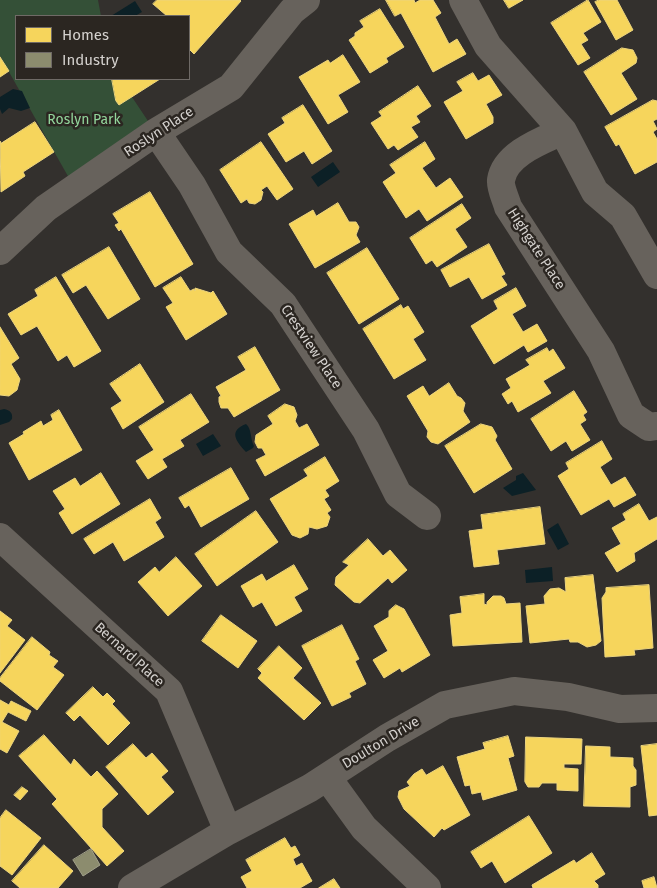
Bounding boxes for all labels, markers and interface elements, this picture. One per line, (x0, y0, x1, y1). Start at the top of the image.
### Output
legend (15, 15, 190, 80)
text: Homes (62, 26, 109, 44)
text: Industry (62, 51, 119, 69)
street label: Roslyn Place (121, 103, 197, 161)
park label: Roslyn Park (47, 112, 121, 128)
street label: Highgate Place (504, 205, 568, 293)
street label: Crestview Place (277, 302, 345, 392)
street label: Bernard Place (91, 619, 167, 691)
street label: Doulton Drive (339, 713, 423, 773)

